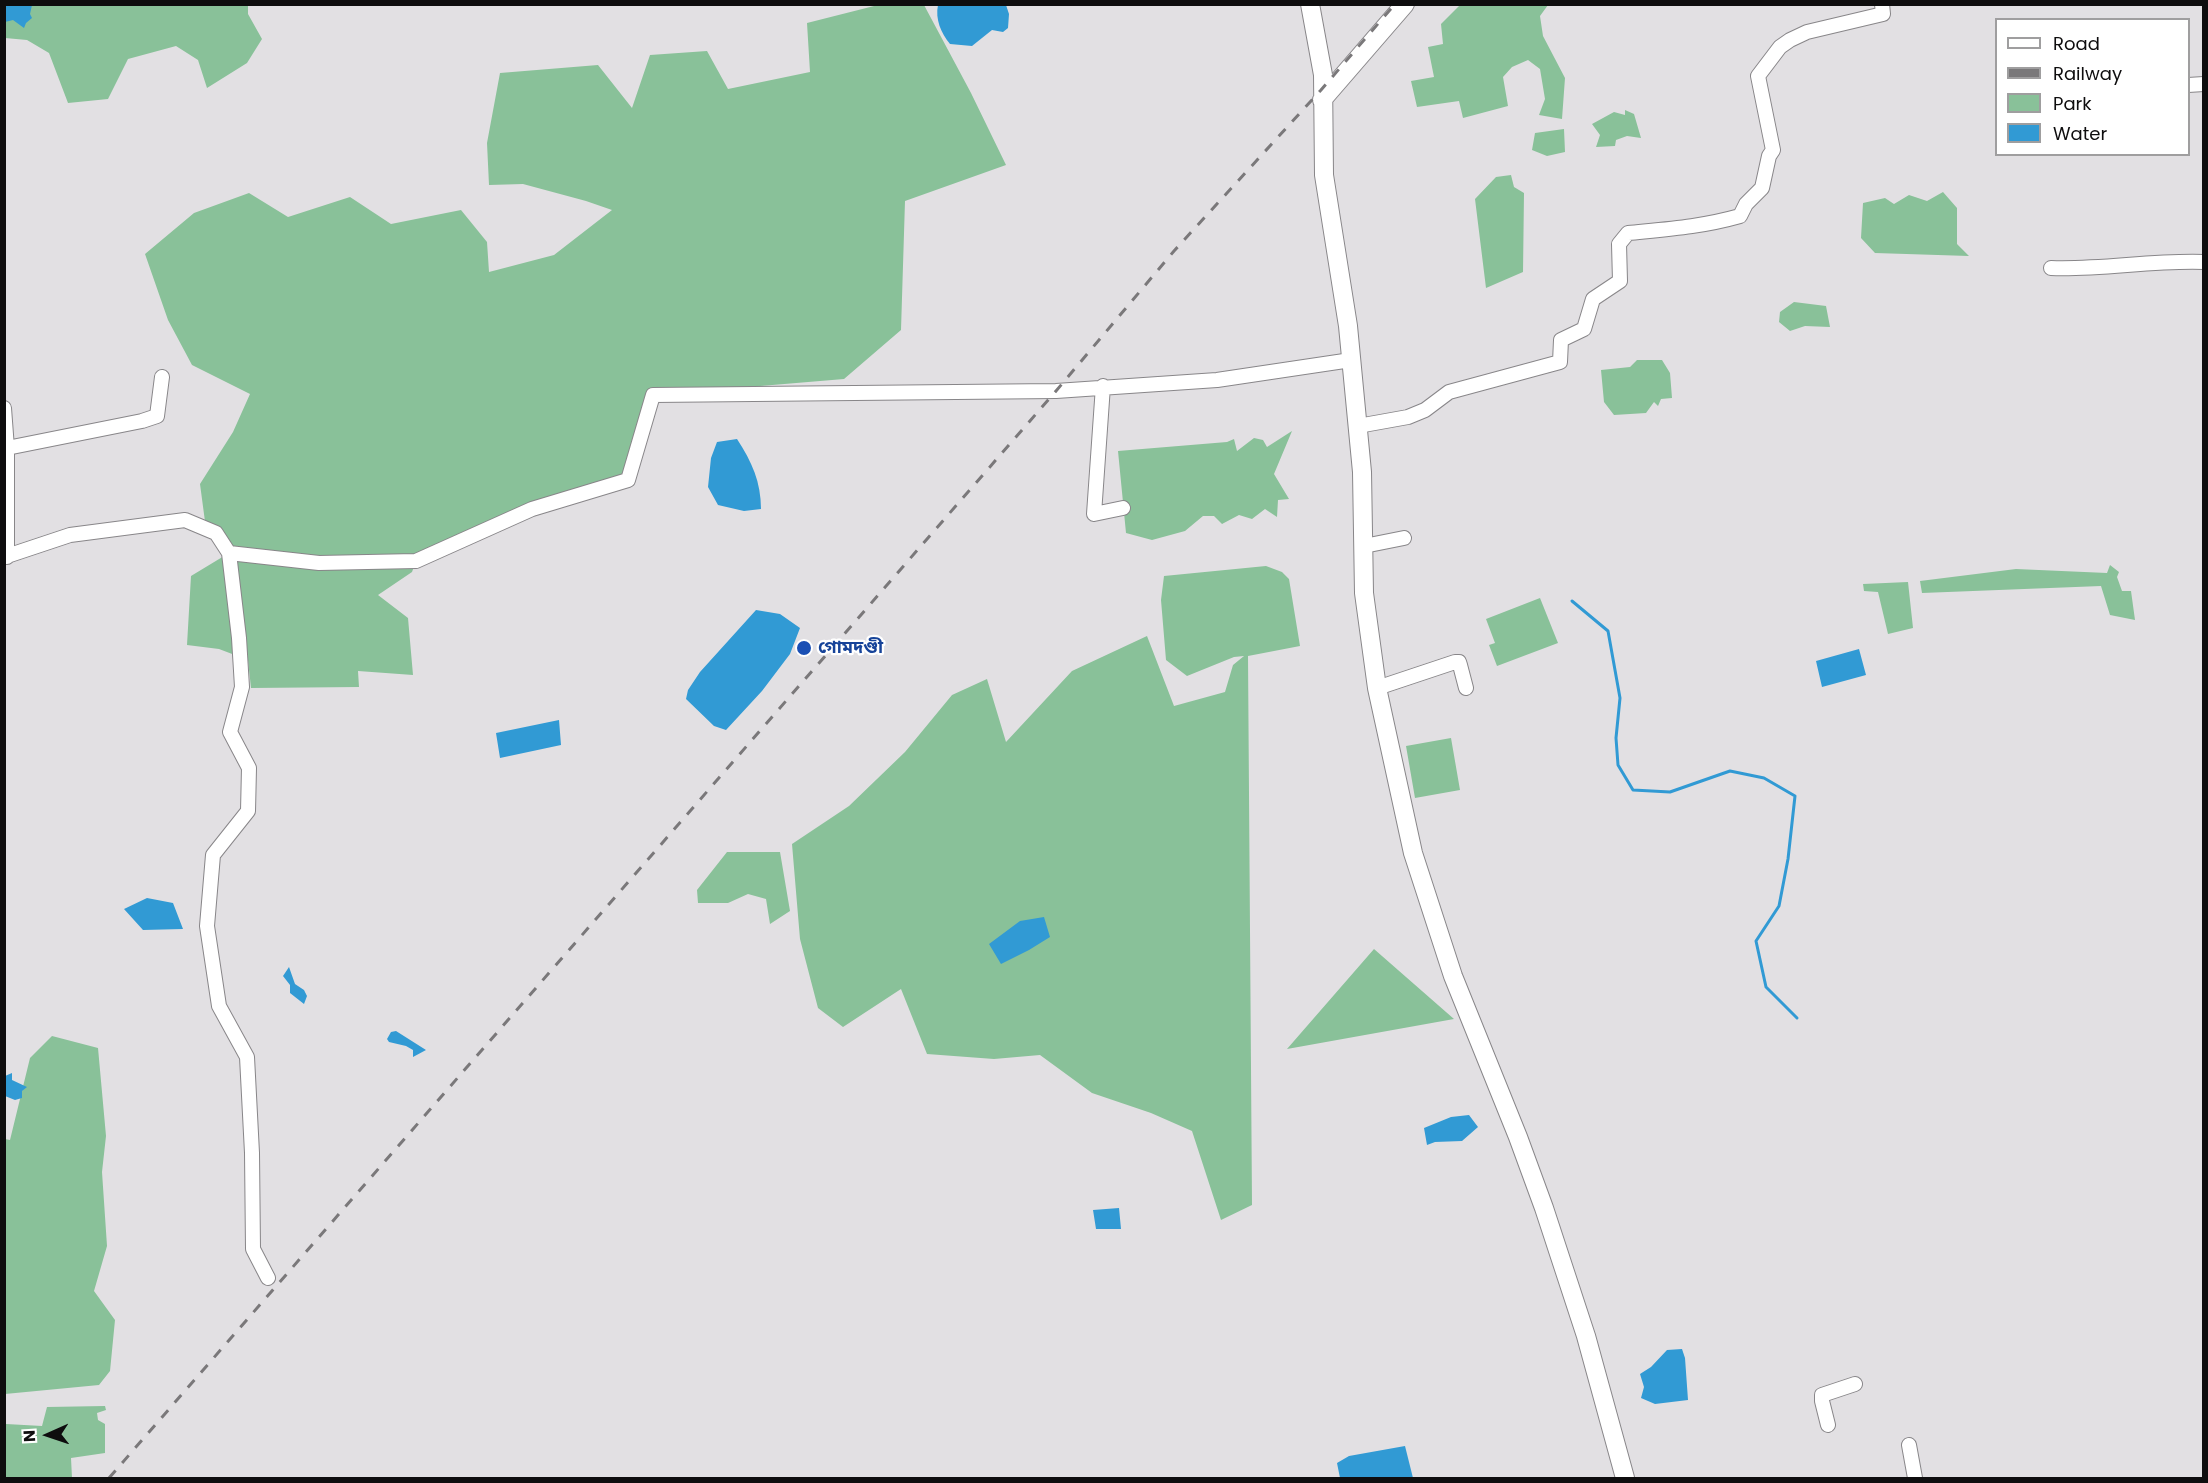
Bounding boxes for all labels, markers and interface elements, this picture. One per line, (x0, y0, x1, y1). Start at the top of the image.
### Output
legend (1995, 18, 2190, 156)
text: Road (2053, 31, 2100, 56)
text: Railway (2053, 61, 2122, 86)
text: Park (2053, 91, 2092, 116)
text: Water (2053, 121, 2107, 146)
place label: গোমদণ্ডী (818, 637, 883, 659)
marker: গোমদণ্ডী (795, 639, 813, 657)
north arrow (18, 1405, 78, 1465)
text: N (18, 1429, 41, 1443)

